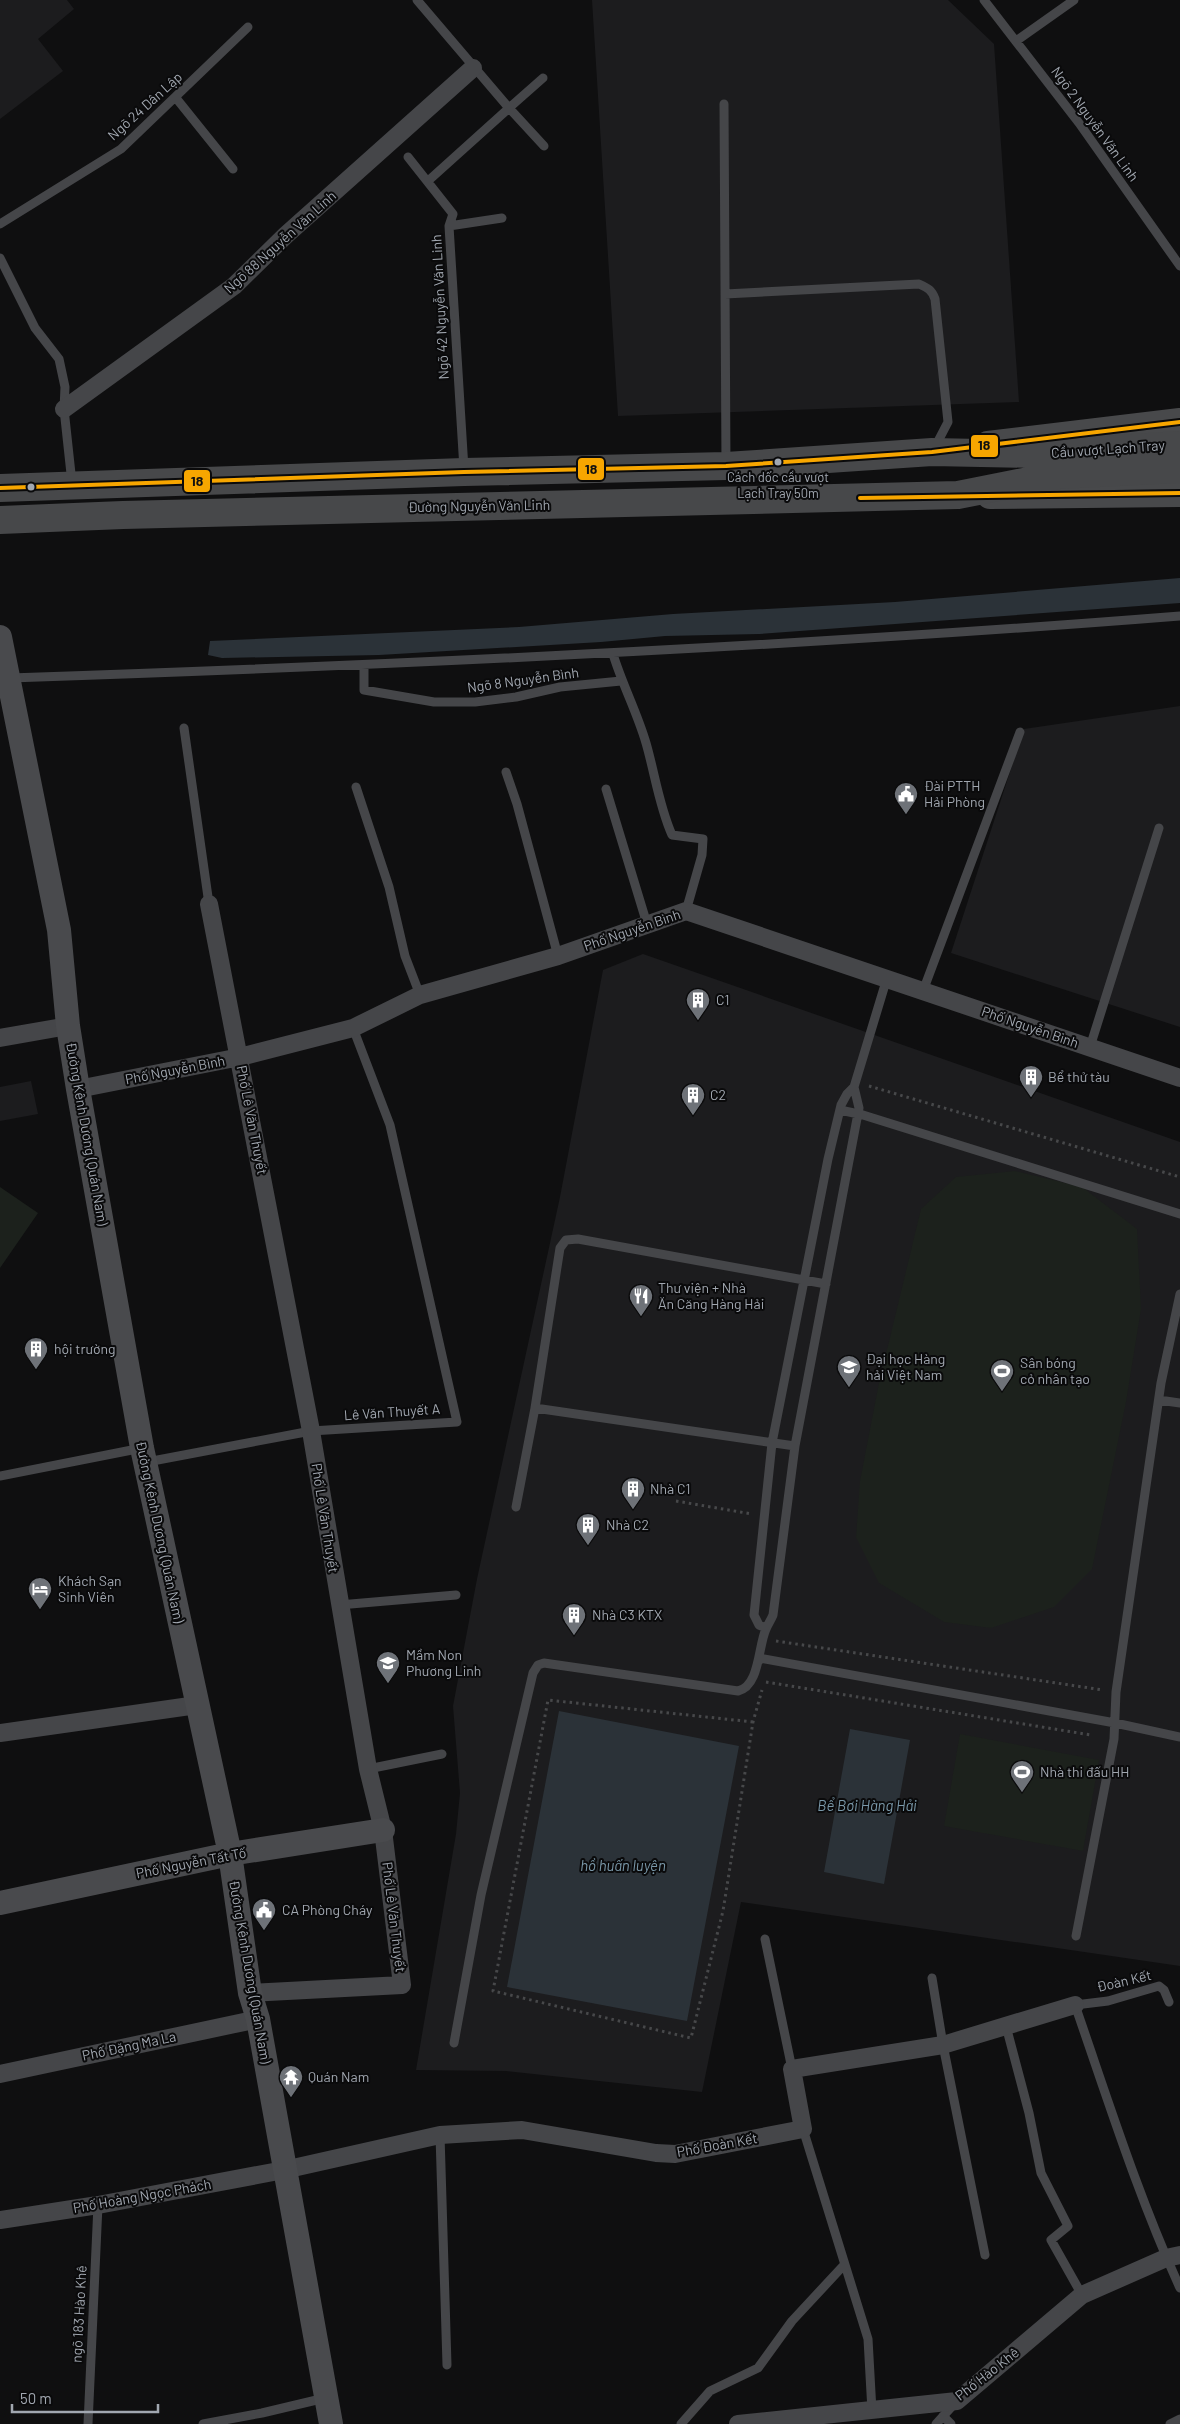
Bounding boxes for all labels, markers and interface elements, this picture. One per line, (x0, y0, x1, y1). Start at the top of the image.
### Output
street label: Ngõ 2 Nguyễn Văn Linh (1048, 63, 1143, 184)
street label: Ngõ 24 Dân Lập (104, 68, 185, 143)
street label: Ngõ 88 Nguyễn Văn Linh (220, 187, 339, 296)
street label: Ngõ 42 Nguyễn Văn Linh (427, 234, 452, 380)
line badge: 18 (970, 434, 999, 458)
text: 18 (978, 436, 991, 453)
street label: Cầu vượt Lạch Tray (1051, 436, 1166, 461)
line badge: 18 (577, 457, 605, 481)
marker: Cách dốc cầu vượt Lạch Tray 50m (773, 457, 783, 467)
text: 18 (585, 460, 598, 477)
line badge: 18 (183, 469, 211, 493)
place label: Cách dốc cầu vượt Lạch Tray 50m (727, 469, 829, 501)
text: 18 (191, 472, 204, 489)
unlabelled marker (26, 482, 36, 492)
street label: Đường Nguyễn Văn Linh (408, 496, 550, 515)
street label: Ngõ 8 Nguyễn Bình (466, 663, 580, 696)
place label: Đài PTTH Hải Phòng (924, 777, 985, 810)
public building icon: Đài PTTH Hải Phòng (893, 781, 919, 815)
street label: Phố Nguyễn Bình (581, 905, 683, 954)
building icon: C1 (685, 987, 711, 1021)
place label: C1 (716, 991, 729, 1008)
street label: Phố Nguyễn Bình (979, 1002, 1081, 1051)
street label: Đường Kênh Dương (Quán Nam) (63, 1041, 112, 1227)
street label: Phố Nguyễn Bình (124, 1051, 226, 1088)
street label: Phố Lê Văn Thuyết (234, 1064, 271, 1176)
building icon: Bể thử tàu (1018, 1064, 1044, 1098)
place label: Bể thử tàu (1048, 1068, 1110, 1085)
building icon: C2 (680, 1082, 706, 1116)
place label: C2 (710, 1086, 726, 1103)
place label: Thư viện + Nhà Ăn Căng Hàng Hải (658, 1279, 764, 1312)
restaurant icon: Thư viện + Nhà Ăn Căng Hàng Hải (628, 1283, 654, 1317)
building icon: hội trường (23, 1336, 49, 1370)
place label: hội trường (54, 1340, 116, 1357)
place label: Đại học Hàng hải Việt Nam (866, 1350, 945, 1383)
school or university icon: Đại học Hàng hải Việt Nam (836, 1354, 862, 1388)
place label: Sân bóng cỏ nhân tạo (1020, 1354, 1090, 1387)
sports icon: Sân bóng cỏ nhân tạo (989, 1358, 1015, 1392)
street label: Lê Văn Thuyết A (343, 1400, 441, 1423)
street label: Đường Kênh Dương (Quán Nam) (133, 1439, 188, 1625)
street label: Phố Lê Văn Thuyết (308, 1462, 343, 1574)
building icon: Nhà C1 (620, 1476, 646, 1510)
place label: Nhà C1 (650, 1480, 690, 1497)
building icon: Nhà C2 (575, 1512, 601, 1546)
place label: Nhà C2 (606, 1516, 649, 1533)
place label: Khách Sạn Sinh Viên (58, 1572, 122, 1605)
hotel icon: Khách Sạn Sinh Viên (27, 1576, 53, 1610)
building icon: Nhà C3 KTX (561, 1602, 587, 1636)
place label: Nhà C3 KTX (592, 1606, 662, 1623)
place label: Mầm Non Phương Linh (406, 1646, 481, 1679)
school or university icon: Mầm Non Phương Linh (375, 1650, 401, 1684)
sports icon: Nhà thi đấu HH (1009, 1759, 1035, 1793)
place label: Nhà thi đấu HH (1040, 1763, 1129, 1780)
water label: Bể Bơi Hàng Hải (817, 1796, 917, 1814)
street label: Phố Nguyễn Tất Tố (134, 1843, 248, 1882)
water label: hồ huấn luyện (580, 1856, 666, 1874)
street label: Phố Lê Văn Thuyết (379, 1861, 410, 1973)
street label: Đường Kênh Dương (Quán Nam) (226, 1879, 275, 2065)
public building icon: CA Phòng Cháy (251, 1897, 277, 1931)
place label: CA Phòng Cháy (282, 1901, 373, 1918)
street label: Đoàn Kết (1095, 1966, 1153, 1995)
street label: Phố Đặng Ma La (80, 2027, 177, 2064)
temple icon: Quán Nam (278, 2064, 304, 2098)
place label: Quán Nam (308, 2068, 369, 2085)
street label: Phố Đoàn Kết (675, 2129, 759, 2160)
street label: Phố Hoàng Ngọc Phách (71, 2175, 212, 2216)
street label: ngõ 183 Hào Khê (67, 2265, 90, 2363)
street label: Phố Hào Khê (951, 2343, 1022, 2404)
scale bar (12, 2382, 159, 2414)
text: 50 m (20, 2389, 52, 2407)

